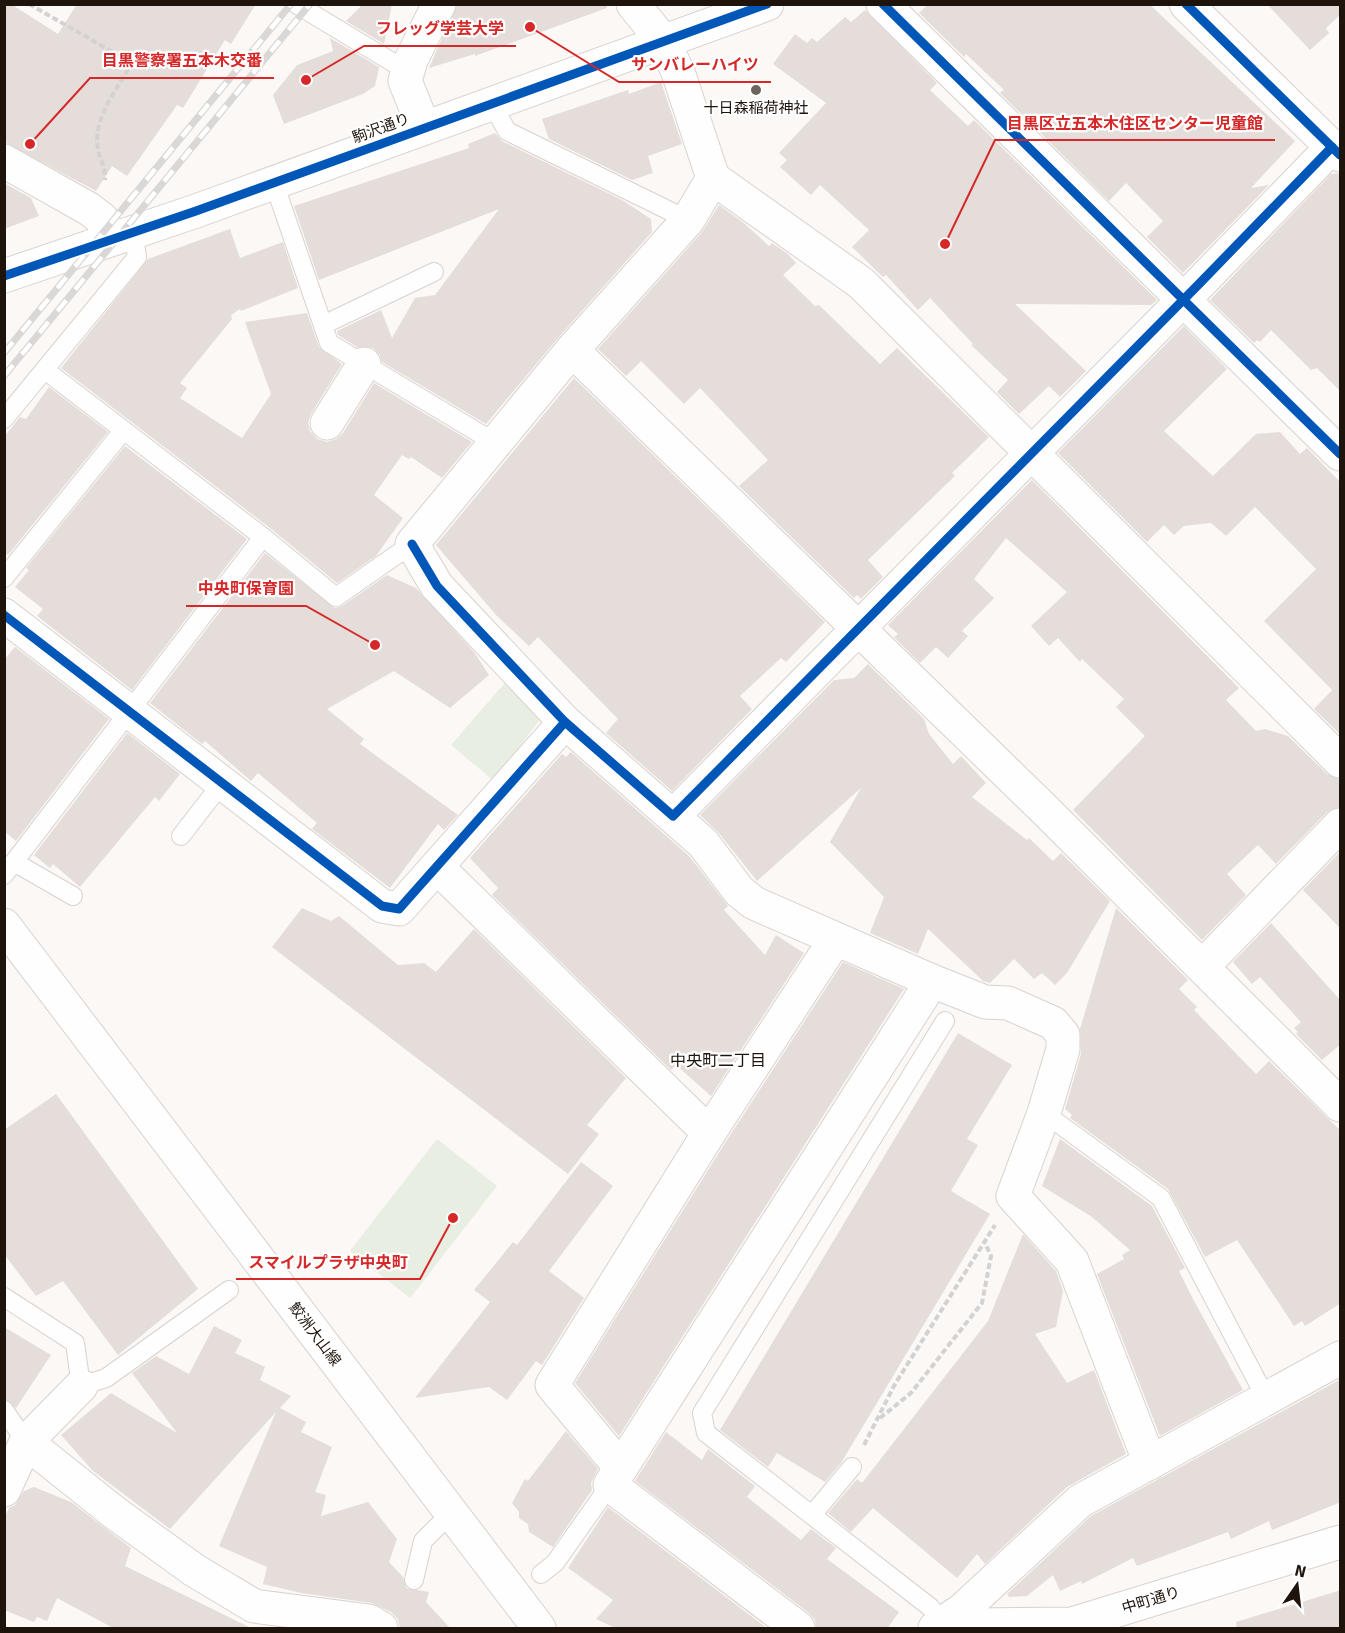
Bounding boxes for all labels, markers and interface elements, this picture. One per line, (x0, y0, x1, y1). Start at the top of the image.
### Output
callout: フレッグ学芸大学 (364, 12, 516, 46)
text: フレッグ学芸大学 (376, 19, 504, 39)
callout: 目黒警察署五本木交番 (90, 44, 274, 78)
callout: サンバレーハイツ (619, 48, 771, 82)
text: 目黒警察署五本木交番 (102, 51, 262, 71)
text: サンバレーハイツ (631, 55, 759, 75)
marker: 十日森稲荷神社 (749, 83, 763, 97)
place label: 十日森稲荷神社 (703, 99, 809, 117)
callout: 目黒区立五本木住区センター児童館 (995, 106, 1275, 140)
street label: 駒沢通り (350, 109, 412, 147)
text: 目黒区立五本木住区センター児童館 (1007, 114, 1263, 134)
callout: 中央町保育園 (186, 572, 306, 606)
text: 中央町保育園 (198, 579, 294, 599)
district label: 中央町二丁目 (670, 1051, 766, 1071)
callout: スマイルプラザ中央町 (236, 1245, 420, 1279)
text: スマイルプラザ中央町 (248, 1253, 408, 1273)
street label: 鮫洲大山線 (285, 1299, 345, 1369)
north arrow (1267, 1555, 1327, 1615)
text: N (1293, 1560, 1308, 1582)
street label: 中町通り (1120, 1583, 1182, 1617)

